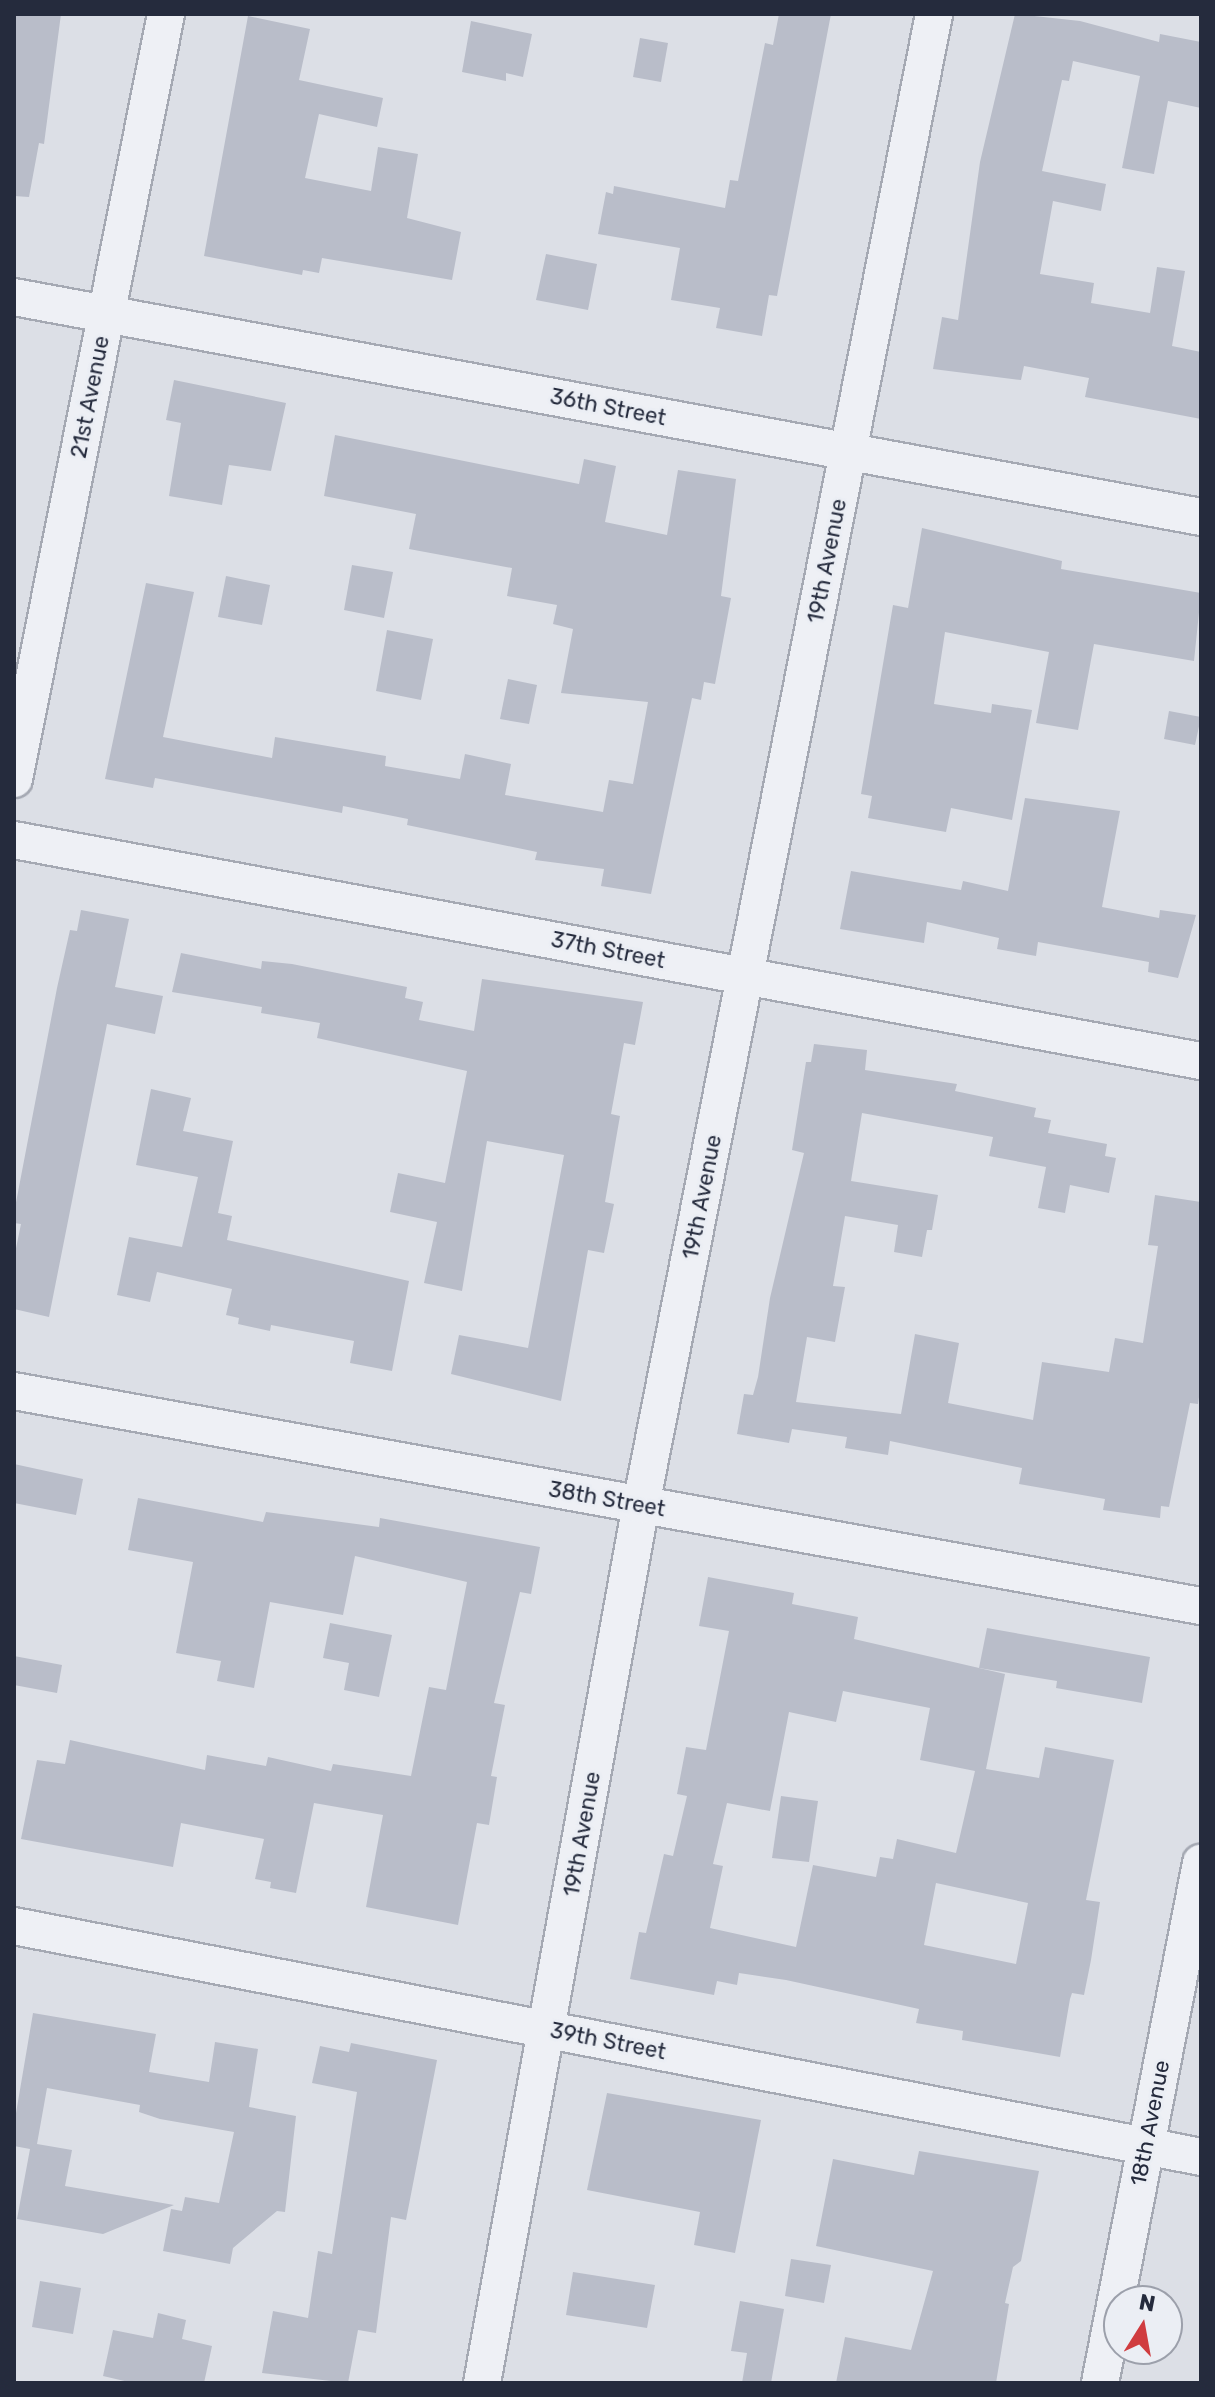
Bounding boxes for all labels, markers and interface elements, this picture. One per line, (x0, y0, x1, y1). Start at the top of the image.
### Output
street label: 21st Avenue (65, 333, 115, 461)
street label: 36th Street (548, 383, 668, 431)
street label: 19th Avenue (802, 496, 852, 626)
street label: 37th Street (549, 926, 667, 974)
street label: 19th Avenue (677, 1132, 727, 1262)
street label: 38th Street (547, 1476, 667, 1522)
street label: 19th Avenue (558, 1769, 606, 1899)
street label: 39th Street (548, 2017, 668, 2065)
street label: 18th Avenue (1125, 2058, 1175, 2188)
north arrow (1103, 2285, 1183, 2365)
text: N (1137, 2288, 1158, 2318)

